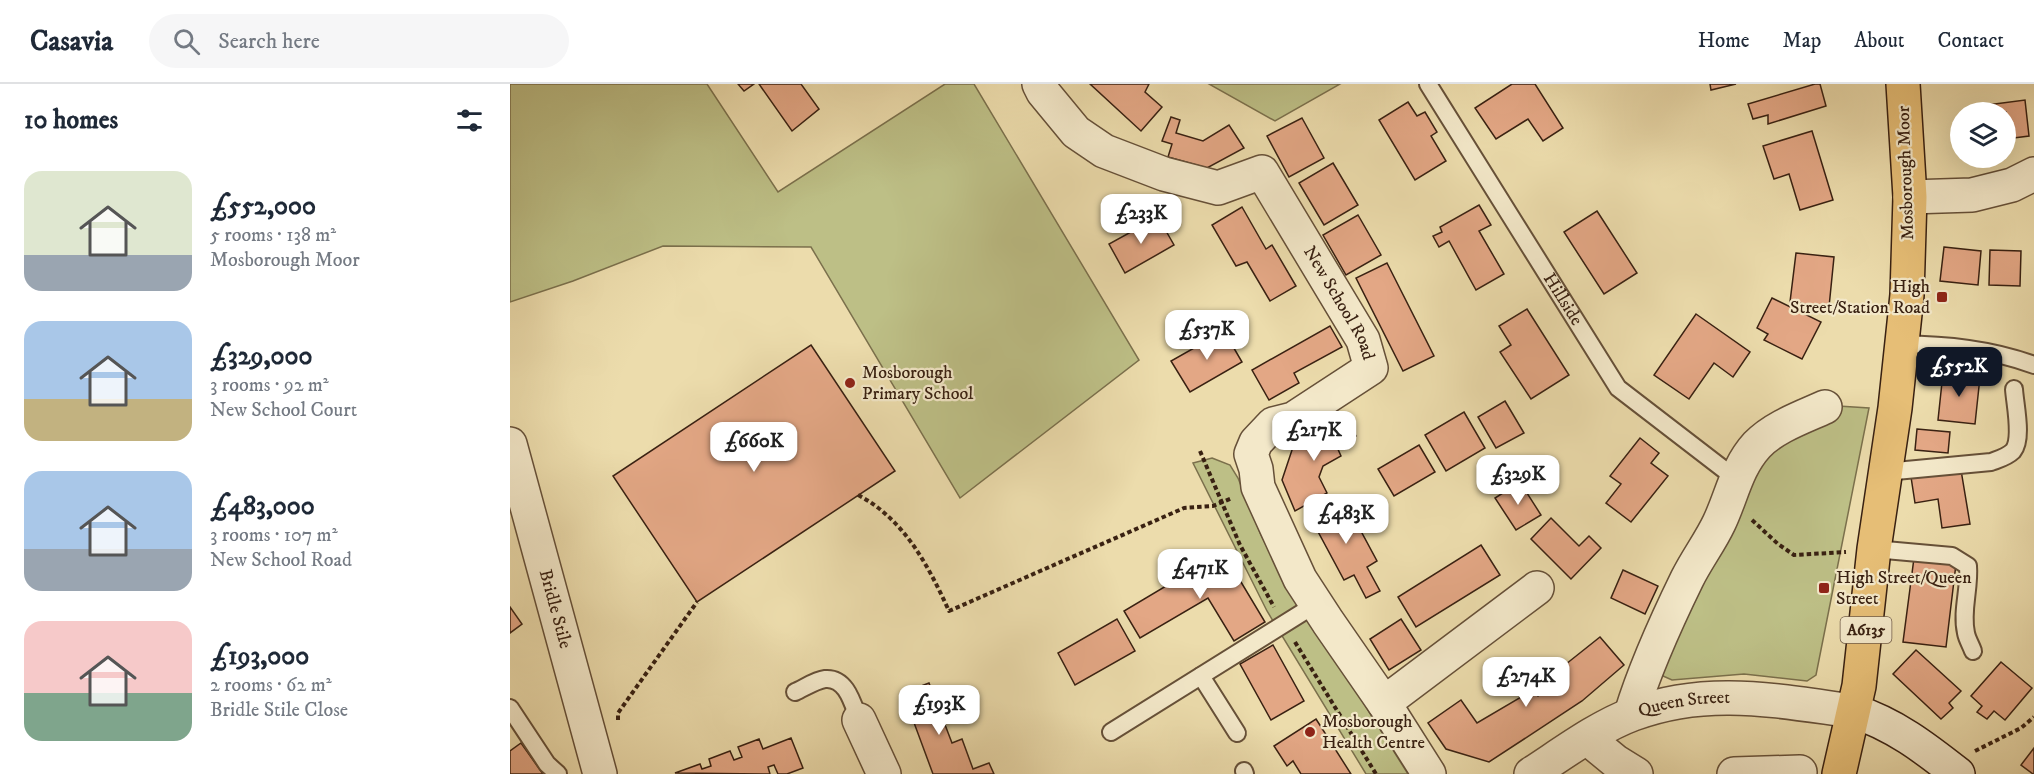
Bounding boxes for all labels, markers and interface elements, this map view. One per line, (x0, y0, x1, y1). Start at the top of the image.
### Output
search box (149, 14, 569, 68)
text: Casavia (30, 24, 113, 59)
icon: search (170, 25, 203, 58)
text: Search here (218, 28, 320, 55)
text: Home (1698, 28, 1750, 54)
text: Map (1783, 28, 1821, 54)
text: About (1854, 28, 1905, 54)
text: Contact (1938, 28, 2004, 54)
map controls (1950, 102, 2016, 168)
button: layers (1950, 102, 2016, 168)
text: 10 homes (24, 104, 118, 137)
icon: filters (453, 104, 486, 137)
street label: Mosborough Moor (1893, 105, 1919, 241)
text: £552,000 (210, 190, 316, 223)
pin: £233K (1099, 194, 1183, 245)
icon: home (72, 195, 144, 267)
text: £233K (1115, 201, 1167, 226)
text: 5 rooms · 138 m² (210, 223, 336, 248)
street label: New School Road (1298, 242, 1379, 363)
text: Mosborough Moor (210, 248, 360, 273)
street label: Hillside (1538, 269, 1587, 330)
place label: High Street/Station Road (1790, 276, 1931, 319)
marker: High Street/Station Road (1935, 290, 1949, 304)
pin: £537K (1165, 310, 1249, 361)
text: £537K (1179, 317, 1235, 342)
text: £329,000 (210, 340, 312, 373)
icon: home (72, 345, 144, 417)
pin: £552K (1917, 347, 2001, 398)
text: £552K (1930, 354, 1988, 379)
place label: Mosborough Primary School (862, 362, 974, 405)
text: 3 rooms · 92 m² (210, 373, 329, 398)
marker: Mosborough Primary School (843, 376, 857, 390)
text: New School Court (210, 398, 357, 423)
pin: £217K (1272, 411, 1356, 462)
text: £217K (1286, 418, 1342, 443)
pin: £660K (712, 422, 796, 473)
text: £660K (724, 429, 784, 454)
pin: £329K (1476, 455, 1560, 506)
text: £329K (1490, 462, 1546, 487)
text: £483,000 (210, 490, 315, 523)
pin: £483K (1304, 494, 1388, 545)
icon: home (72, 495, 144, 567)
text: £483K (1318, 501, 1374, 526)
text: 3 rooms · 107 m² (210, 523, 338, 548)
text: New School Road (210, 548, 352, 573)
pin: £471K (1158, 549, 1242, 600)
text: £471K (1172, 556, 1228, 581)
street label: Bridle Stile (534, 567, 576, 651)
place label: High Street/Queen Street (1836, 567, 1972, 610)
marker: High Street/Queen Street (1817, 581, 1831, 595)
road number: A6135 (1840, 617, 1892, 643)
text: £193,000 (210, 640, 309, 673)
icon: home (72, 645, 144, 717)
pin: £274K (1484, 657, 1568, 708)
text: £274K (1497, 664, 1555, 689)
text: 2 rooms · 62 m² (210, 673, 332, 698)
pin: £193K (897, 685, 981, 736)
street label: Queen Street (1635, 687, 1730, 722)
text: £193K (913, 692, 965, 717)
text: Bridle Stile Close (210, 698, 348, 723)
place label: Mosborough Health Centre (1322, 711, 1425, 754)
marker: Mosborough Health Centre (1303, 725, 1317, 739)

